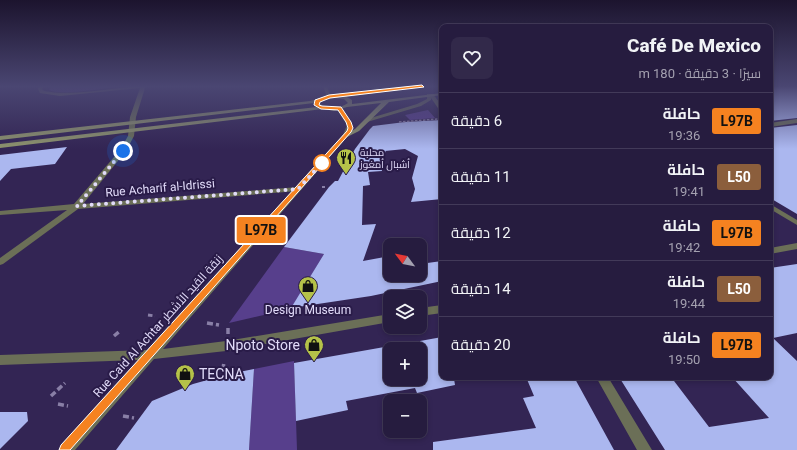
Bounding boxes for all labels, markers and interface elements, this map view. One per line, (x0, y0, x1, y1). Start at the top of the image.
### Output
text: Café De Mexico (627, 34, 761, 57)
button: heart (451, 37, 493, 79)
text: سيرًا · 3 دقيقة · 180 m (638, 66, 761, 81)
text: حافلة (663, 105, 700, 123)
text: 6 دقيقة (451, 112, 502, 130)
text: L97B (720, 113, 753, 129)
text: 19:36 (668, 128, 700, 143)
your location (113, 141, 133, 161)
restaurant icon: محلبة أشبال أمغوز (335, 147, 357, 175)
place label: محلبة أشبال أمغوز (359, 147, 410, 171)
unlabelled marker (313, 154, 331, 172)
text: حافلة (667, 161, 705, 179)
text: 11 دقيقة (451, 168, 511, 186)
text: L50 (727, 169, 751, 185)
street label: Rue Acharif al-Idrissi (105, 176, 215, 200)
text: 19:41 (673, 184, 705, 199)
line badge: L97B (233, 217, 289, 243)
text: حافلة (663, 217, 700, 235)
text: L97B (245, 222, 277, 238)
text: 12 دقيقة (451, 224, 511, 242)
text: L97B (720, 225, 753, 241)
north arrow (383, 238, 427, 282)
map controls (383, 238, 427, 438)
text: 19:42 (668, 240, 700, 255)
street label: Rue Caid Al Achtar زنقة القيد الأشطر (90, 252, 226, 400)
text: حافلة (667, 273, 705, 291)
shop icon: Design Museum (297, 275, 319, 303)
text: 14 دقيقة (451, 280, 511, 298)
text: L50 (727, 281, 751, 297)
button: layers (383, 290, 427, 334)
text: 19:44 (673, 296, 705, 311)
place label: Design Museum (265, 303, 351, 317)
text: حافلة (663, 329, 700, 347)
shop icon: Npoto Store (303, 334, 325, 362)
text: 20 دقيقة (451, 336, 511, 354)
place label: Npoto Store (225, 337, 300, 353)
text: L97B (720, 337, 753, 353)
button: + (383, 342, 427, 386)
text: 19:50 (668, 352, 700, 367)
shop icon: TECNA (174, 363, 196, 391)
place label: TECNA (199, 366, 244, 382)
button: − (383, 394, 427, 438)

